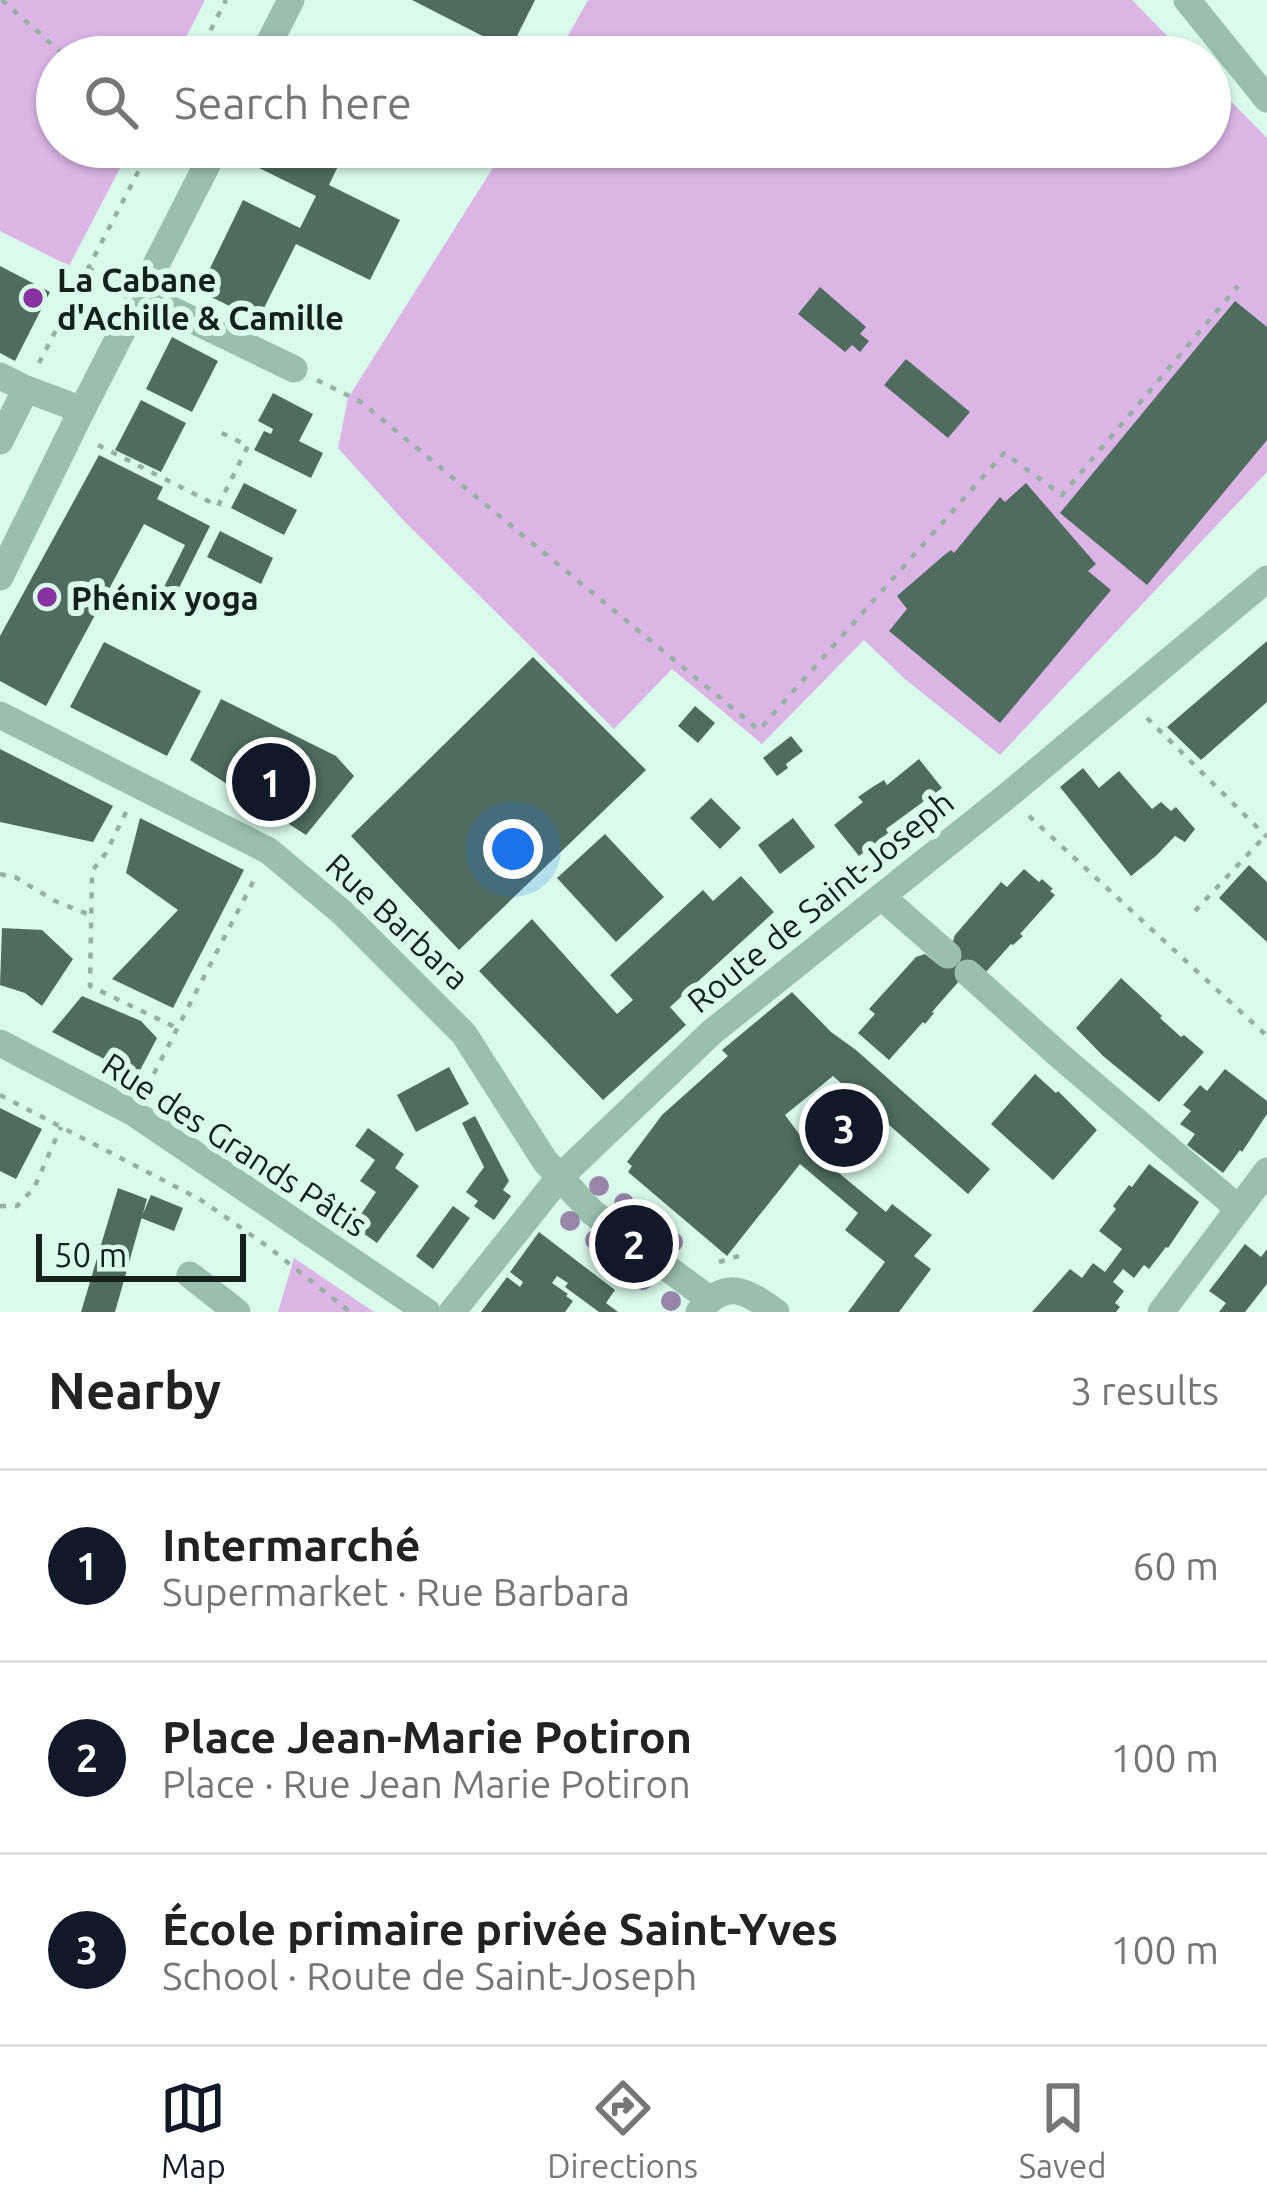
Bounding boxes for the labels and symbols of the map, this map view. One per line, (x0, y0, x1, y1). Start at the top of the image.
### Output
place label: La Cabane d'Achille & Camille (57, 261, 344, 336)
marker: La Cabane d'Achille & Camille (20, 285, 46, 311)
place label: Phénix yoga (71, 579, 259, 616)
marker: Phénix yoga (34, 584, 60, 610)
pin: 1 (232, 737, 310, 827)
street label: Route de Saint-Joseph (680, 783, 960, 1019)
your location (483, 819, 543, 879)
street label: Rue Barbara (319, 846, 477, 996)
street label: Rue des Grands Pâtis (96, 1045, 374, 1243)
pin: 3 (805, 1083, 883, 1173)
pin: 2 (595, 1199, 673, 1289)
scale bar (36, 1228, 246, 1281)

